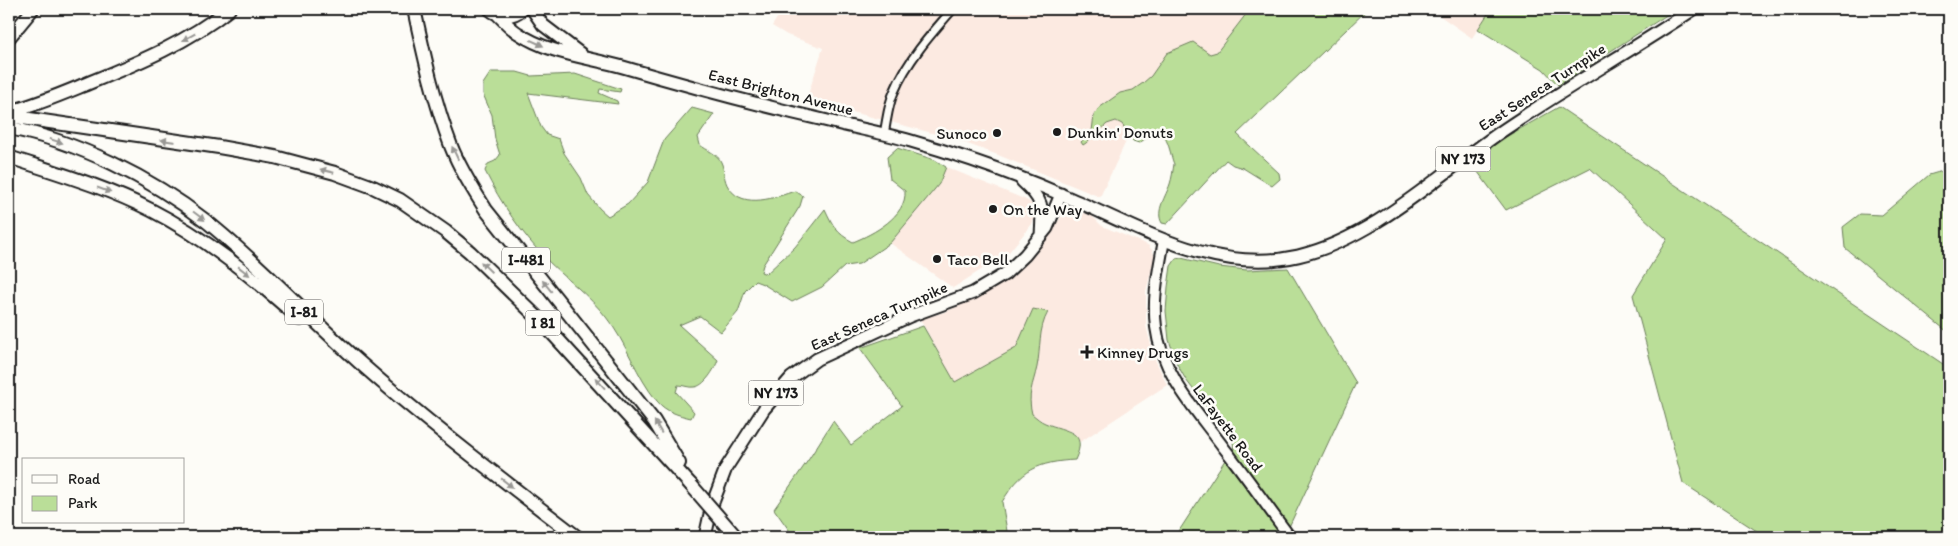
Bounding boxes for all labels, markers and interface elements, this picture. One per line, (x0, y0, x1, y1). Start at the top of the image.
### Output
one-way arrow (183, 32, 196, 41)
one-way arrow (530, 39, 544, 47)
street label: East Seneca Turnpike (1475, 39, 1609, 135)
street label: East Brighton Avenue (707, 65, 856, 119)
place label: Dunkin' Donuts (1067, 123, 1173, 142)
place label: Sunoco (937, 124, 987, 143)
marker: Dunkin' Donuts (1051, 126, 1063, 138)
marker: Sunoco (991, 127, 1003, 139)
one-way arrow (160, 136, 176, 144)
one-way arrow (48, 138, 63, 146)
one-way arrow (450, 146, 458, 160)
road number: NY 173 (1436, 146, 1490, 172)
one-way arrow (320, 167, 335, 175)
one-way arrow (97, 187, 112, 194)
place label: On the Way (1003, 200, 1083, 219)
marker: On the Way (987, 203, 999, 215)
one-way arrow (192, 211, 206, 221)
road number: I-481 (502, 248, 550, 272)
place label: Taco Bell (947, 250, 1009, 269)
marker: Taco Bell (931, 253, 943, 265)
one-way arrow (480, 261, 492, 273)
one-way arrow (237, 266, 250, 277)
street label: East Seneca Turnpike (808, 277, 950, 355)
one-way arrow (541, 279, 552, 292)
road number: I-81 (285, 300, 323, 324)
road number: I 81 (526, 310, 560, 336)
place label: Kinney Drugs (1097, 343, 1189, 362)
marker: Kinney Drugs (1081, 346, 1093, 358)
one-way arrow (594, 377, 605, 390)
road number: NY 173 (748, 380, 804, 406)
street label: LaFayette Road (1189, 380, 1267, 476)
one-way arrow (653, 421, 662, 434)
legend (22, 458, 185, 524)
text: Road (68, 470, 101, 488)
one-way arrow (500, 477, 513, 488)
text: Park (68, 494, 98, 512)

